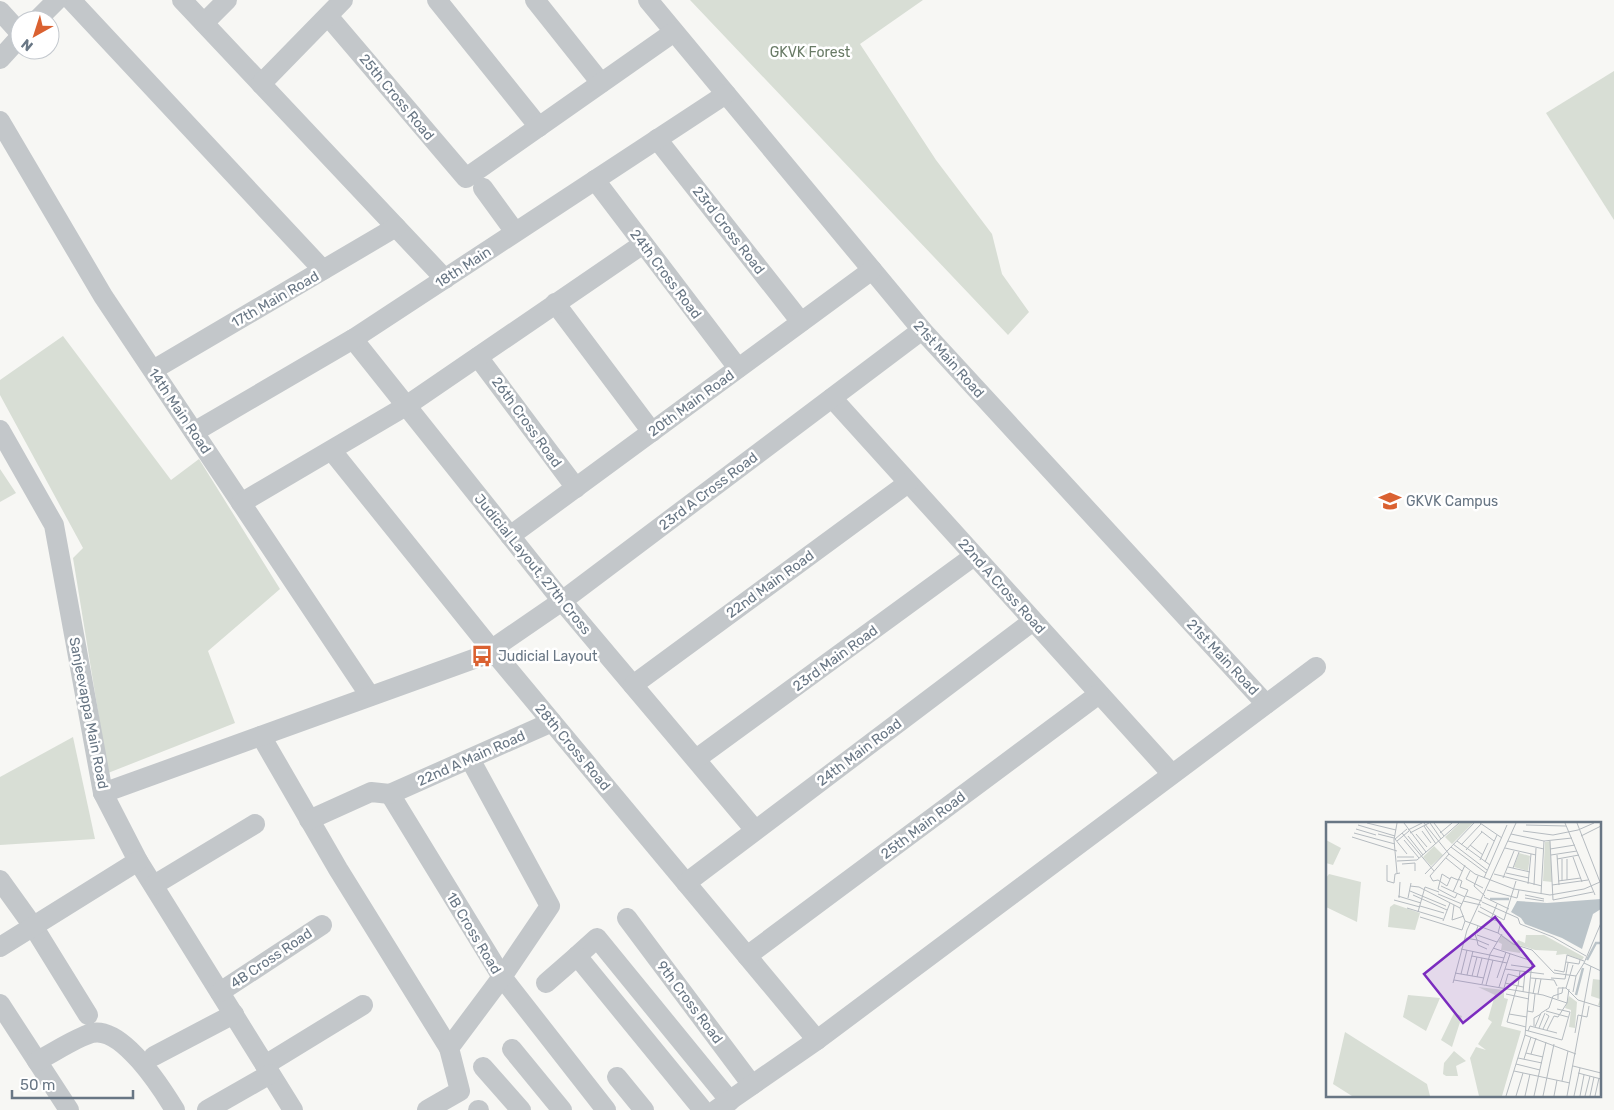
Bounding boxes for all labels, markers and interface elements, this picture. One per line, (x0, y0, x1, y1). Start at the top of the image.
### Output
north arrow (10, 10, 60, 60)
text: N (18, 35, 36, 54)
park label: GKVK Forest (770, 44, 851, 61)
street label: 25th Cross Road (356, 51, 438, 144)
street label: 23rd Cross Road (689, 183, 768, 278)
street label: 24th Cross Road (626, 226, 705, 322)
street label: 18th Main (432, 243, 494, 292)
street label: 17th Main Road (229, 268, 322, 331)
street label: 21st Main Road (910, 317, 988, 401)
street label: 14th Main Road (145, 365, 214, 457)
street label: 20th Main Road (645, 367, 737, 440)
street label: 26th Cross Road (488, 374, 565, 471)
street label: 23rd A Cross Road (656, 449, 761, 534)
school or university icon: GKVK Campus (1377, 488, 1403, 514)
street label: Judicial Layout, 27th Cross (471, 491, 595, 638)
place label: GKVK Campus (1406, 493, 1498, 510)
street label: 22nd A Cross Road (954, 535, 1049, 637)
street label: 22nd Main Road (723, 547, 817, 622)
street label: 21st Main Road (1183, 616, 1262, 699)
street label: 23rd Main Road (789, 622, 881, 695)
street label: Sanjeevappa Main Road (65, 636, 112, 790)
bus stop icon: Judicial Layout (469, 643, 495, 669)
place label: Judicial Layout (498, 648, 598, 665)
street label: 28th Cross Road (531, 700, 614, 794)
street label: 24th Main Road (814, 715, 905, 790)
street label: 22nd A Main Road (415, 727, 528, 790)
street label: 25th Main Road (878, 788, 969, 863)
inset map (1326, 822, 1602, 1098)
street label: 1B Cross Road (443, 889, 505, 977)
street label: 4B Cross Road (227, 925, 315, 992)
street label: 9th Cross Road (653, 958, 726, 1047)
scale bar (12, 1068, 134, 1100)
text: 50 m (20, 1076, 55, 1094)

